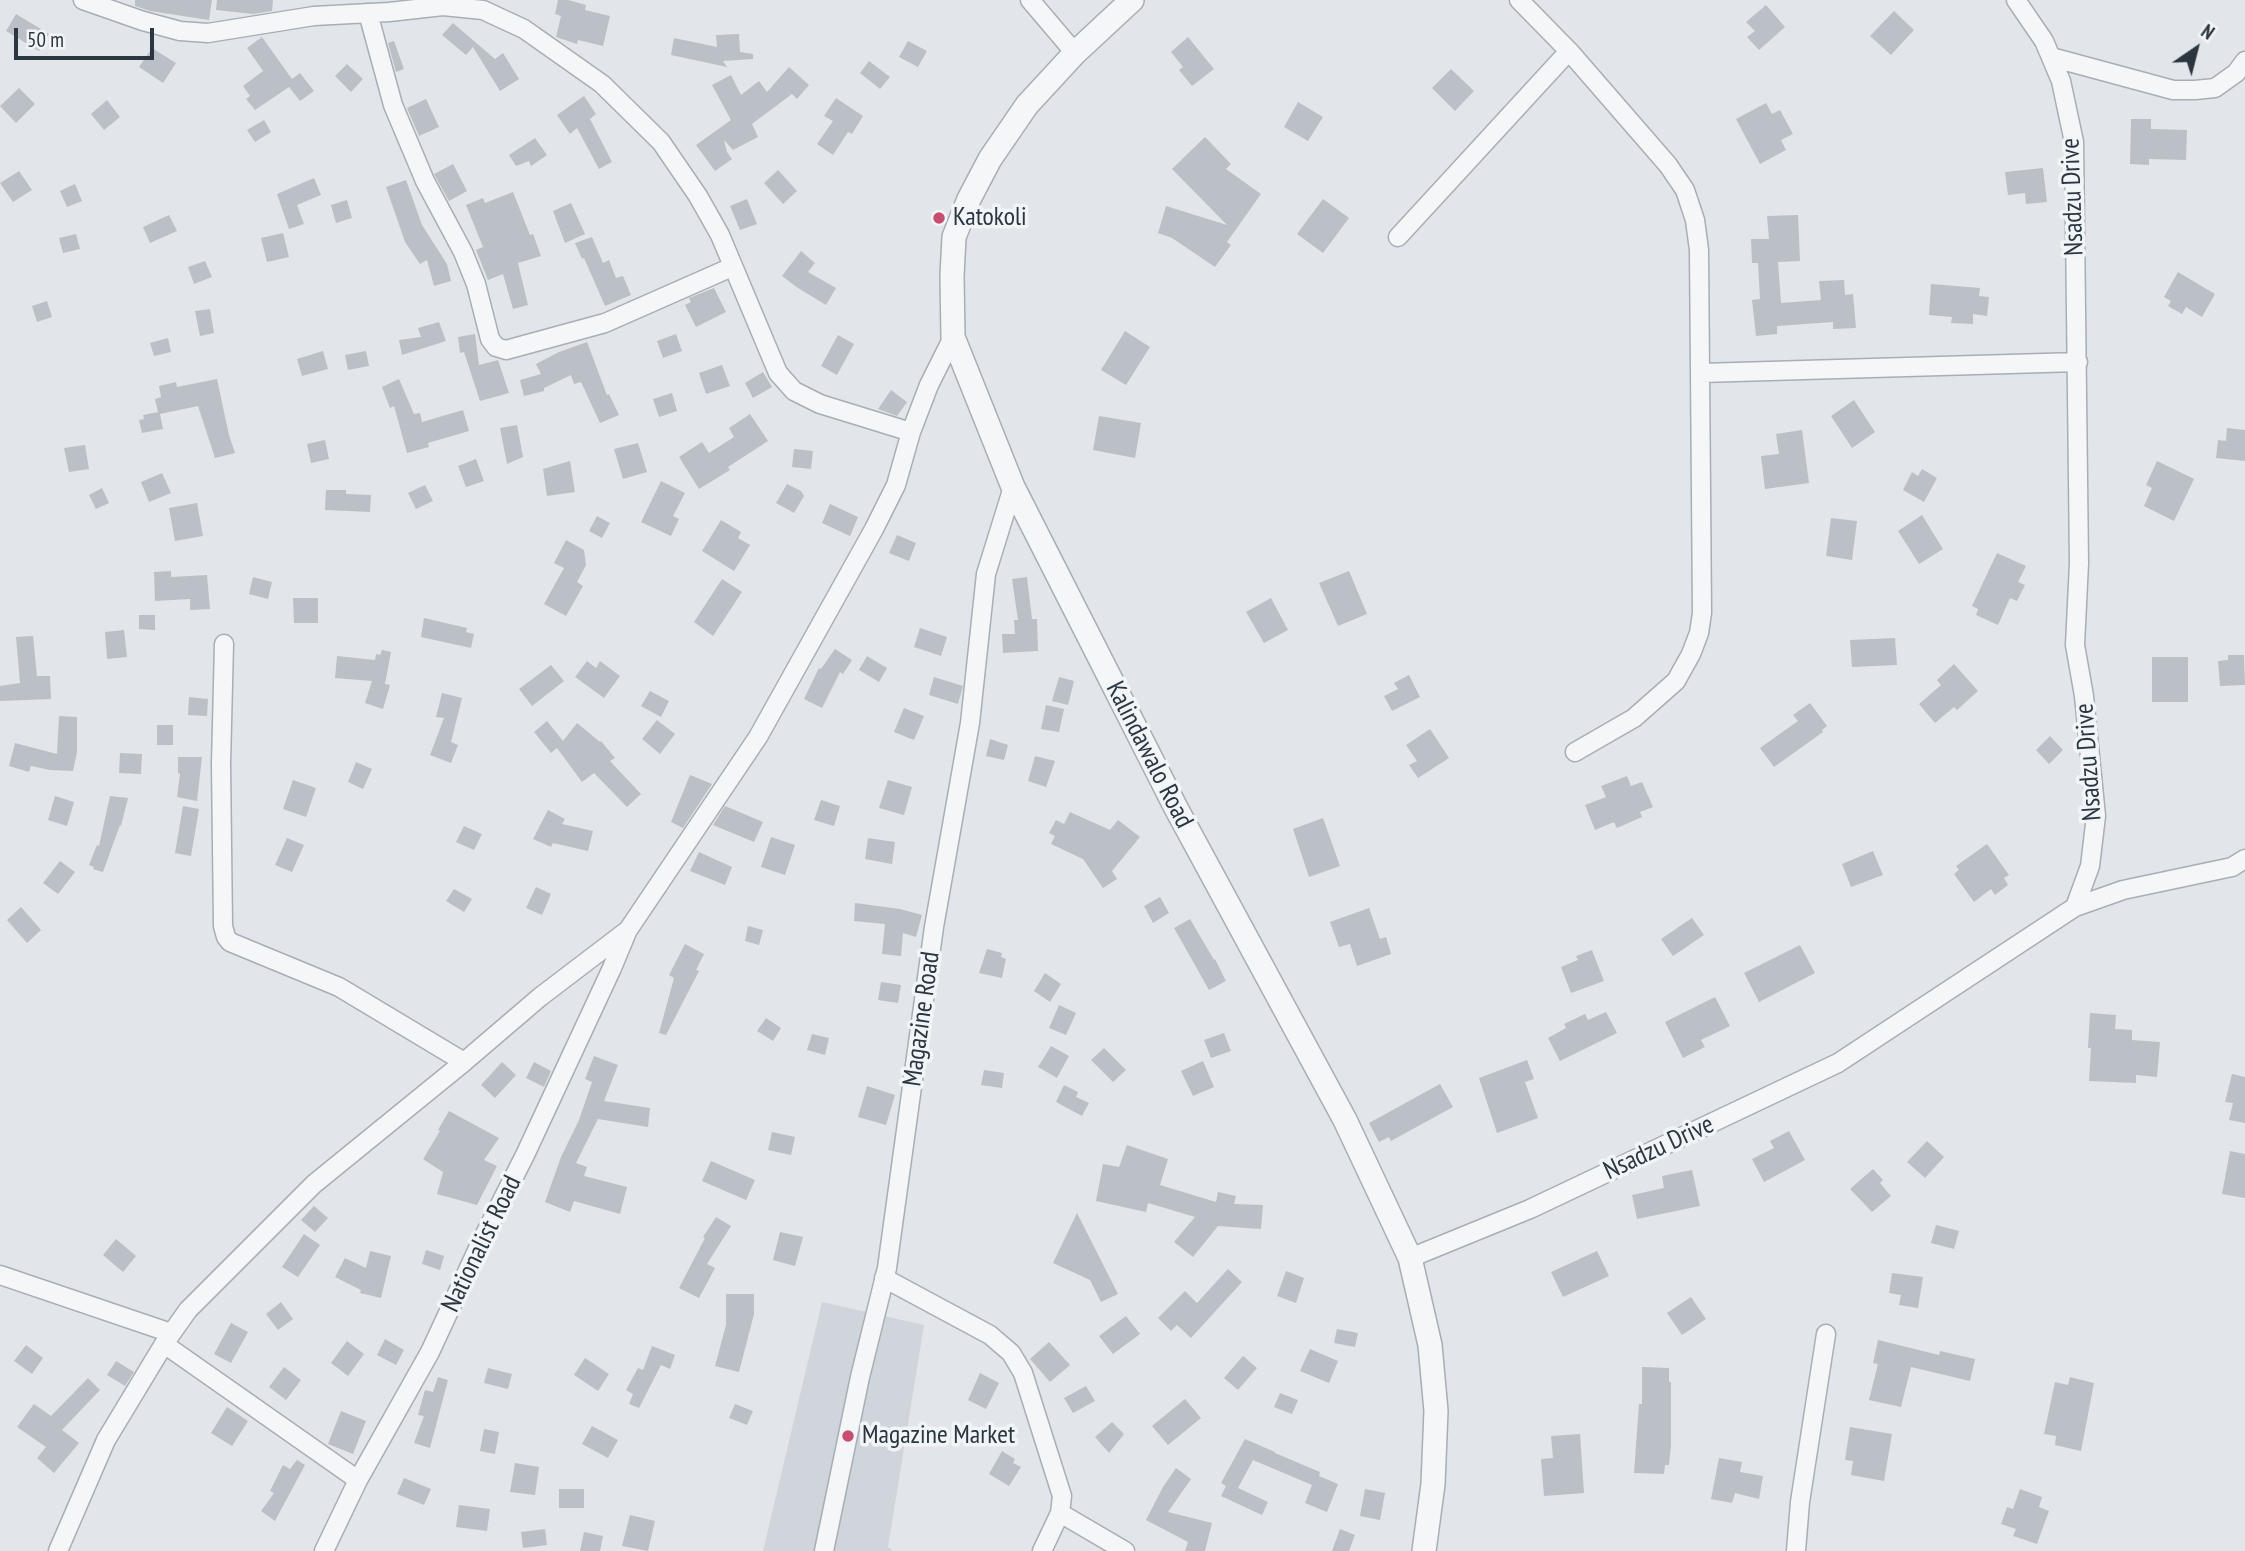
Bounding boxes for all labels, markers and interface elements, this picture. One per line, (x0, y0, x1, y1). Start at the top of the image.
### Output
scale bar (18, 14, 158, 58)
north arrow (2161, 14, 2231, 84)
text: N (2197, 19, 2219, 45)
text: 50 m (27, 26, 64, 53)
street label: Nsadzu Drive (2055, 138, 2091, 256)
place label: Katokoli (953, 202, 1027, 234)
marker: Katokoli (931, 210, 947, 226)
street label: Kalindawalo Road (1099, 676, 1199, 834)
street label: Nsadzu Drive (2069, 702, 2109, 822)
street label: Magazine Road (897, 950, 947, 1088)
street label: Nsadzu Drive (1599, 1109, 1719, 1187)
street label: Nationalist Road (436, 1171, 528, 1317)
place label: Magazine Market (862, 1420, 1015, 1452)
marker: Magazine Market (840, 1428, 856, 1444)

